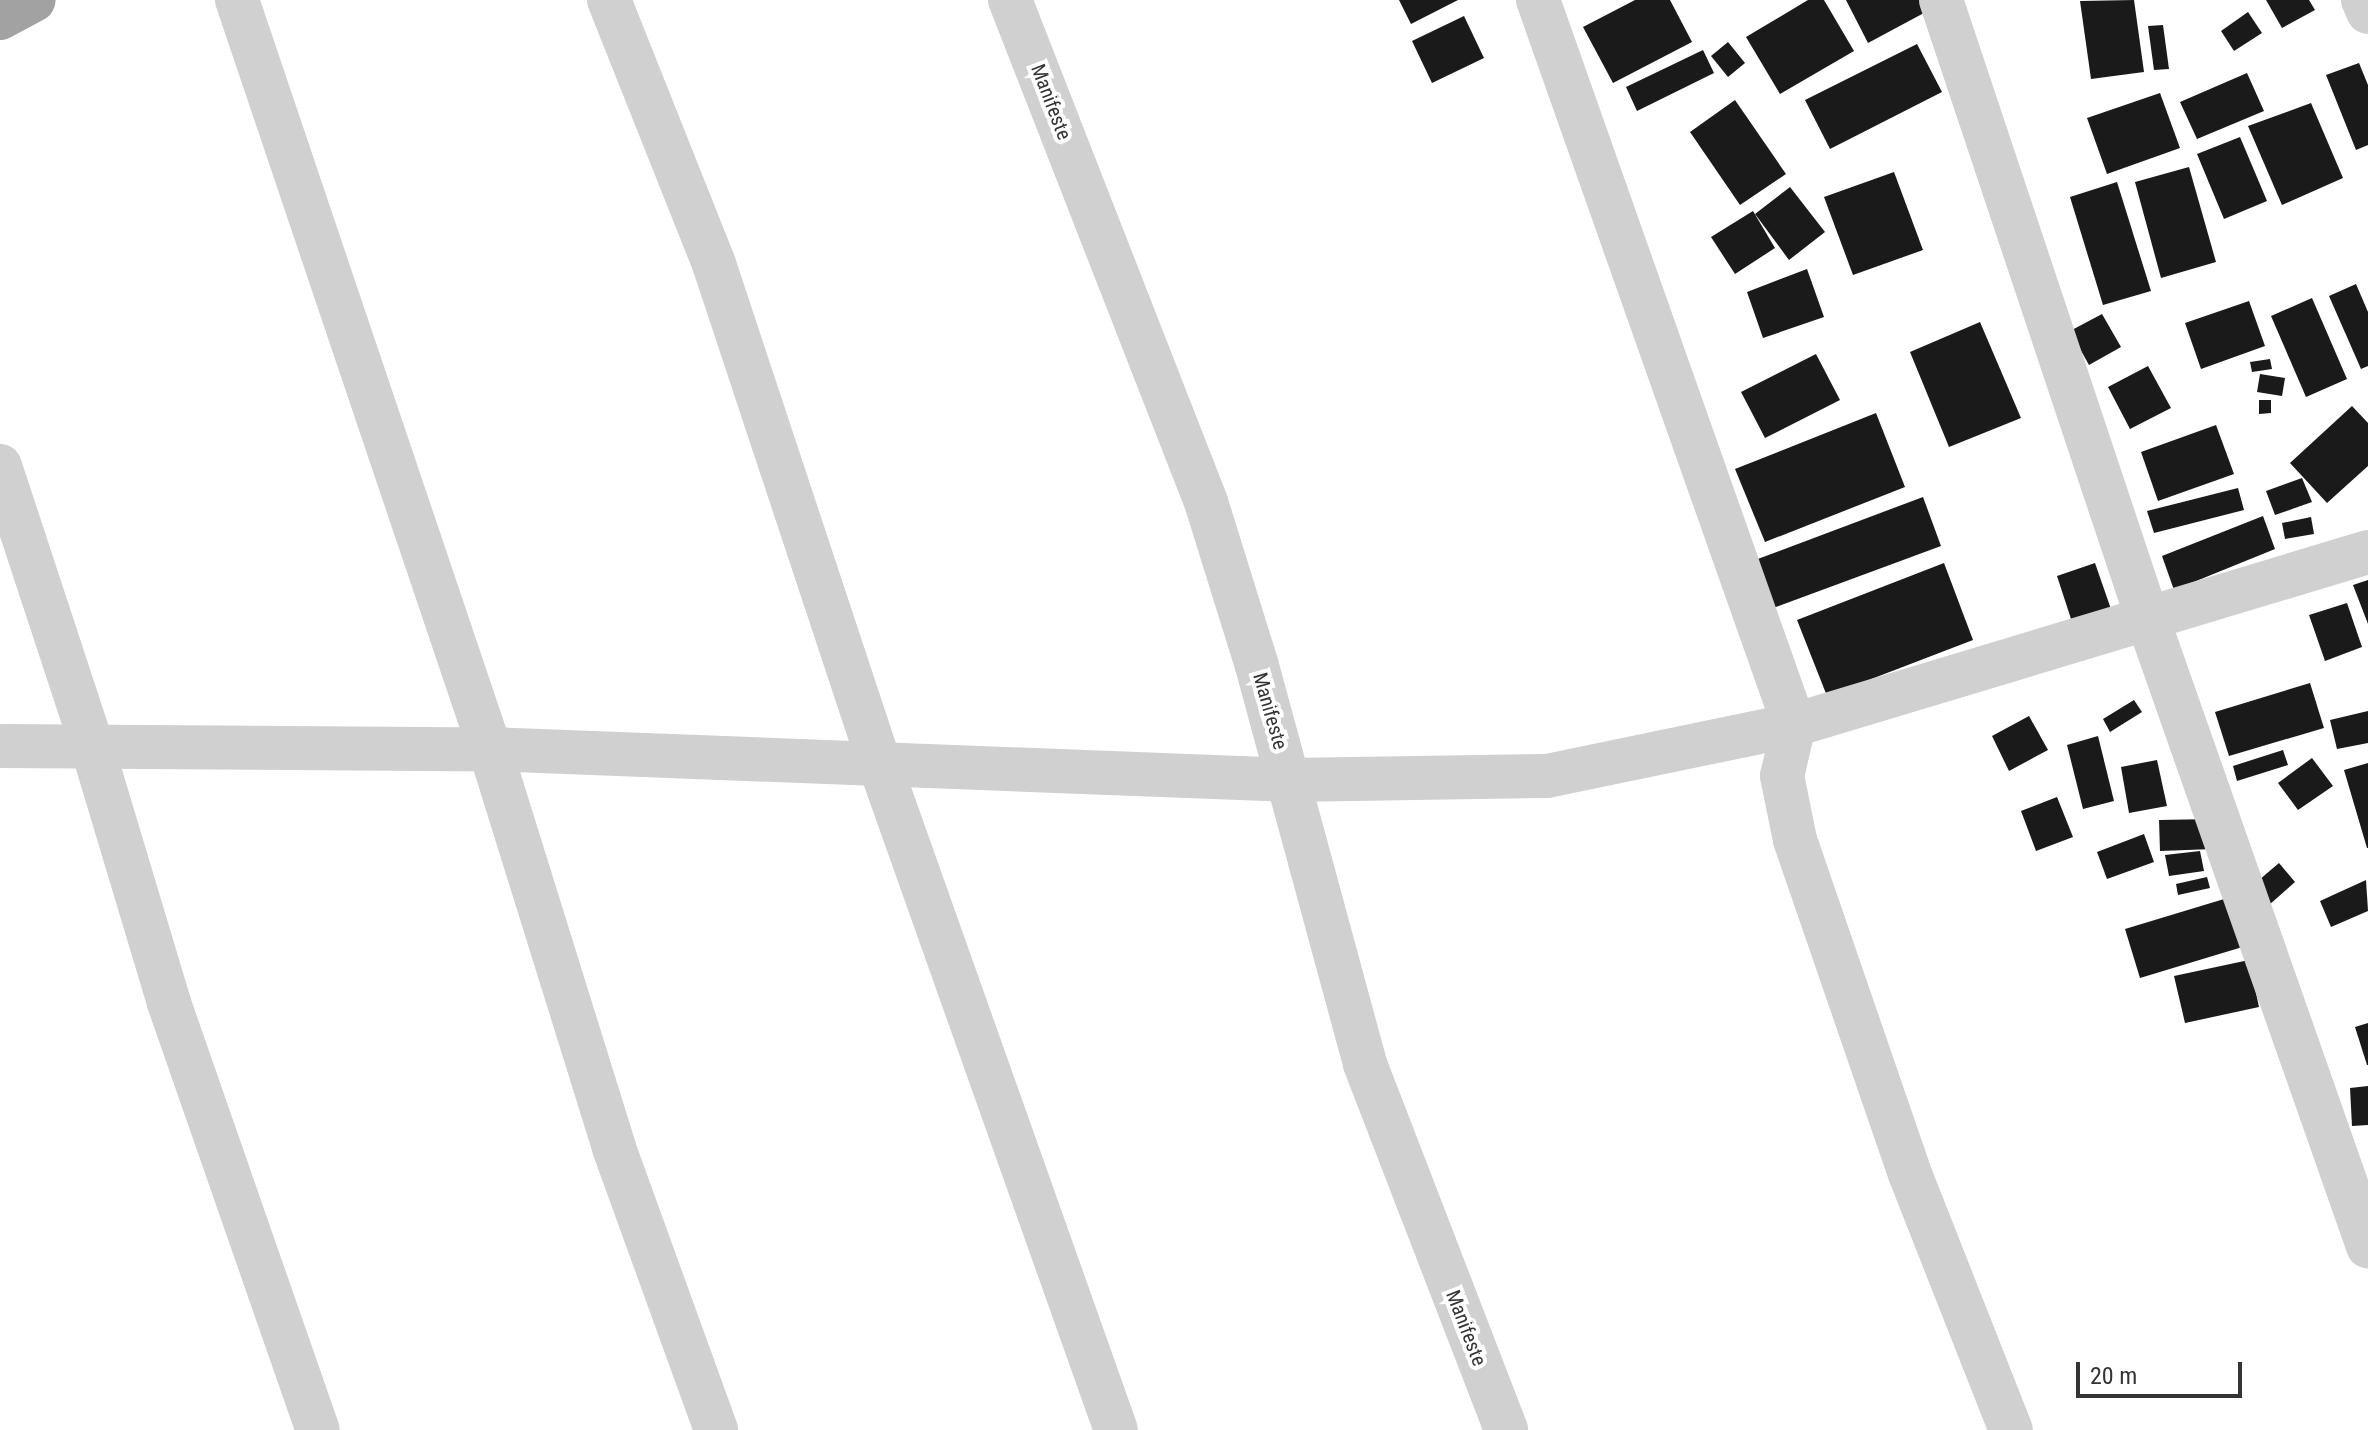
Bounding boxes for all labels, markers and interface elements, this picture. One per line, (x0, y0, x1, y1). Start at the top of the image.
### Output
street label: Manifeste (1026, 61, 1076, 143)
street label: Manifeste (1248, 670, 1292, 752)
street label: Manifeste (1441, 1287, 1491, 1369)
scale bar (2080, 1346, 2246, 1396)
text: 20 m (2090, 1362, 2137, 1390)

